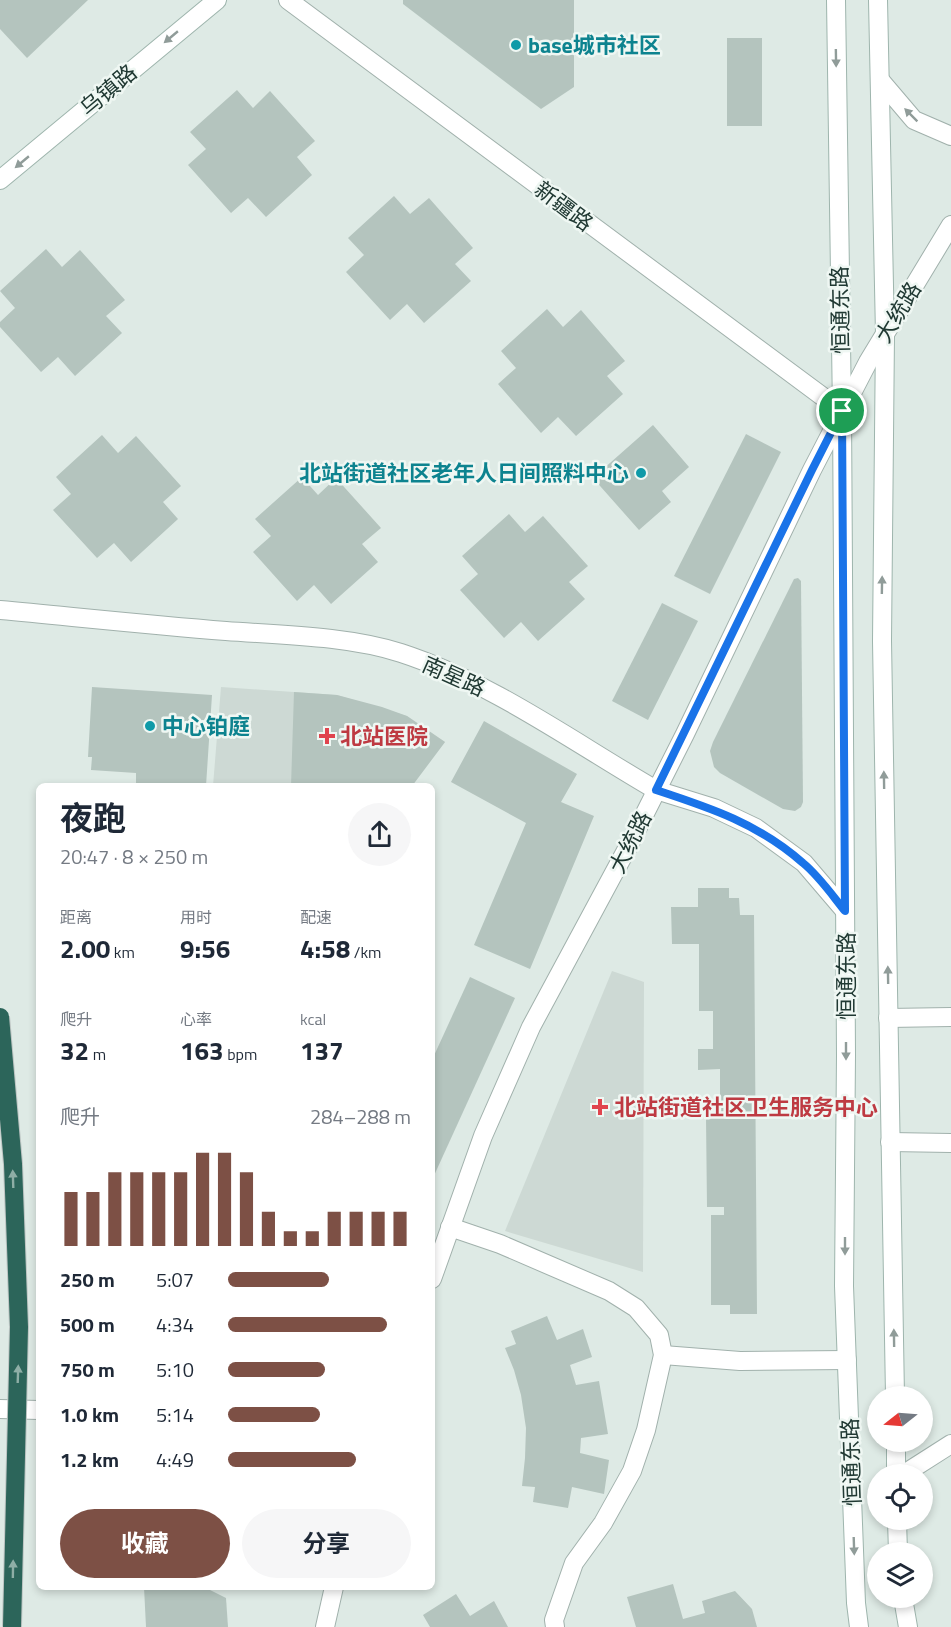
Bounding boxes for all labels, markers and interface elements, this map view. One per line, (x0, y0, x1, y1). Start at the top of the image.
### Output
place label: base城市社区 (528, 28, 661, 62)
one-way arrow (164, 30, 179, 43)
marker: base城市社区 (509, 38, 523, 52)
one-way arrow (832, 49, 841, 68)
street label: 乌镇路 (72, 56, 144, 124)
one-way arrow (904, 108, 918, 122)
one-way arrow (14, 155, 29, 167)
street label: 新疆路 (527, 173, 601, 239)
street label: 恒通东路 (822, 266, 858, 354)
street label: 大统路 (866, 275, 930, 349)
pin (816, 385, 867, 436)
icon: arrive (825, 394, 858, 427)
place label: 北站街道社区老年人日间照料中心 (299, 456, 629, 490)
marker: 北站街道社区老年人日间照料中心 (634, 466, 648, 480)
one-way arrow (877, 576, 887, 595)
street label: 南星路 (417, 647, 491, 705)
place label: 中心铂庭 (162, 709, 250, 743)
marker: 中心铂庭 (143, 719, 157, 733)
place label: 北站医院 (340, 719, 428, 753)
marker: 北站医院 (318, 727, 336, 745)
one-way arrow (879, 771, 889, 790)
text: 夜跑 (60, 793, 126, 843)
button: share (348, 803, 411, 866)
street label: 大统路 (600, 805, 660, 879)
text: 20:47 · 8 × 250 m (60, 841, 208, 872)
text: 距离 (60, 905, 92, 929)
text: 用时 (180, 905, 212, 929)
text: 配速 (300, 905, 332, 929)
text: 2.00 (60, 929, 110, 968)
text: 9:56 (180, 929, 230, 968)
text: 4:58 (300, 929, 350, 968)
street label: 恒通东路 (829, 932, 863, 1020)
text: km (110, 940, 135, 964)
text: /km (350, 940, 382, 964)
one-way arrow (883, 966, 892, 985)
text: 爬升 (60, 1007, 92, 1031)
text: 心率 (180, 1007, 212, 1031)
text: kcal (300, 1007, 326, 1031)
text: 32 (60, 1031, 89, 1070)
text: 163 (180, 1031, 224, 1070)
text: 137 (300, 1031, 344, 1070)
text: m (89, 1042, 106, 1066)
text: bpm (224, 1042, 257, 1066)
one-way arrow (841, 1042, 851, 1061)
place label: 北站街道社区卫生服务中心 (614, 1090, 878, 1124)
marker: 北站街道社区卫生服务中心 (591, 1098, 609, 1116)
text: 爬升 (60, 1101, 100, 1132)
text: 284–288 m (310, 1101, 411, 1132)
one-way arrow (9, 1169, 18, 1188)
one-way arrow (840, 1237, 849, 1256)
text: 250 m (60, 1264, 115, 1295)
text: 5:07 (156, 1264, 194, 1295)
text: 500 m (60, 1309, 115, 1340)
text: 4:34 (156, 1309, 194, 1340)
one-way arrow (889, 1329, 899, 1348)
text: 750 m (60, 1354, 115, 1385)
text: 5:10 (156, 1354, 194, 1385)
one-way arrow (13, 1364, 23, 1383)
north arrow (867, 1386, 933, 1452)
map controls (867, 1386, 933, 1608)
text: 1.0 km (60, 1399, 119, 1430)
text: 5:14 (156, 1399, 194, 1430)
street label: 恒通东路 (832, 1417, 870, 1507)
text: 1.2 km (60, 1444, 119, 1475)
text: 4:49 (156, 1444, 194, 1475)
button: locate (867, 1464, 933, 1530)
button: 收藏 (60, 1509, 230, 1578)
button: 分享 (242, 1509, 411, 1578)
one-way arrow (849, 1537, 858, 1556)
button: layers (867, 1542, 933, 1608)
one-way arrow (8, 1559, 18, 1578)

